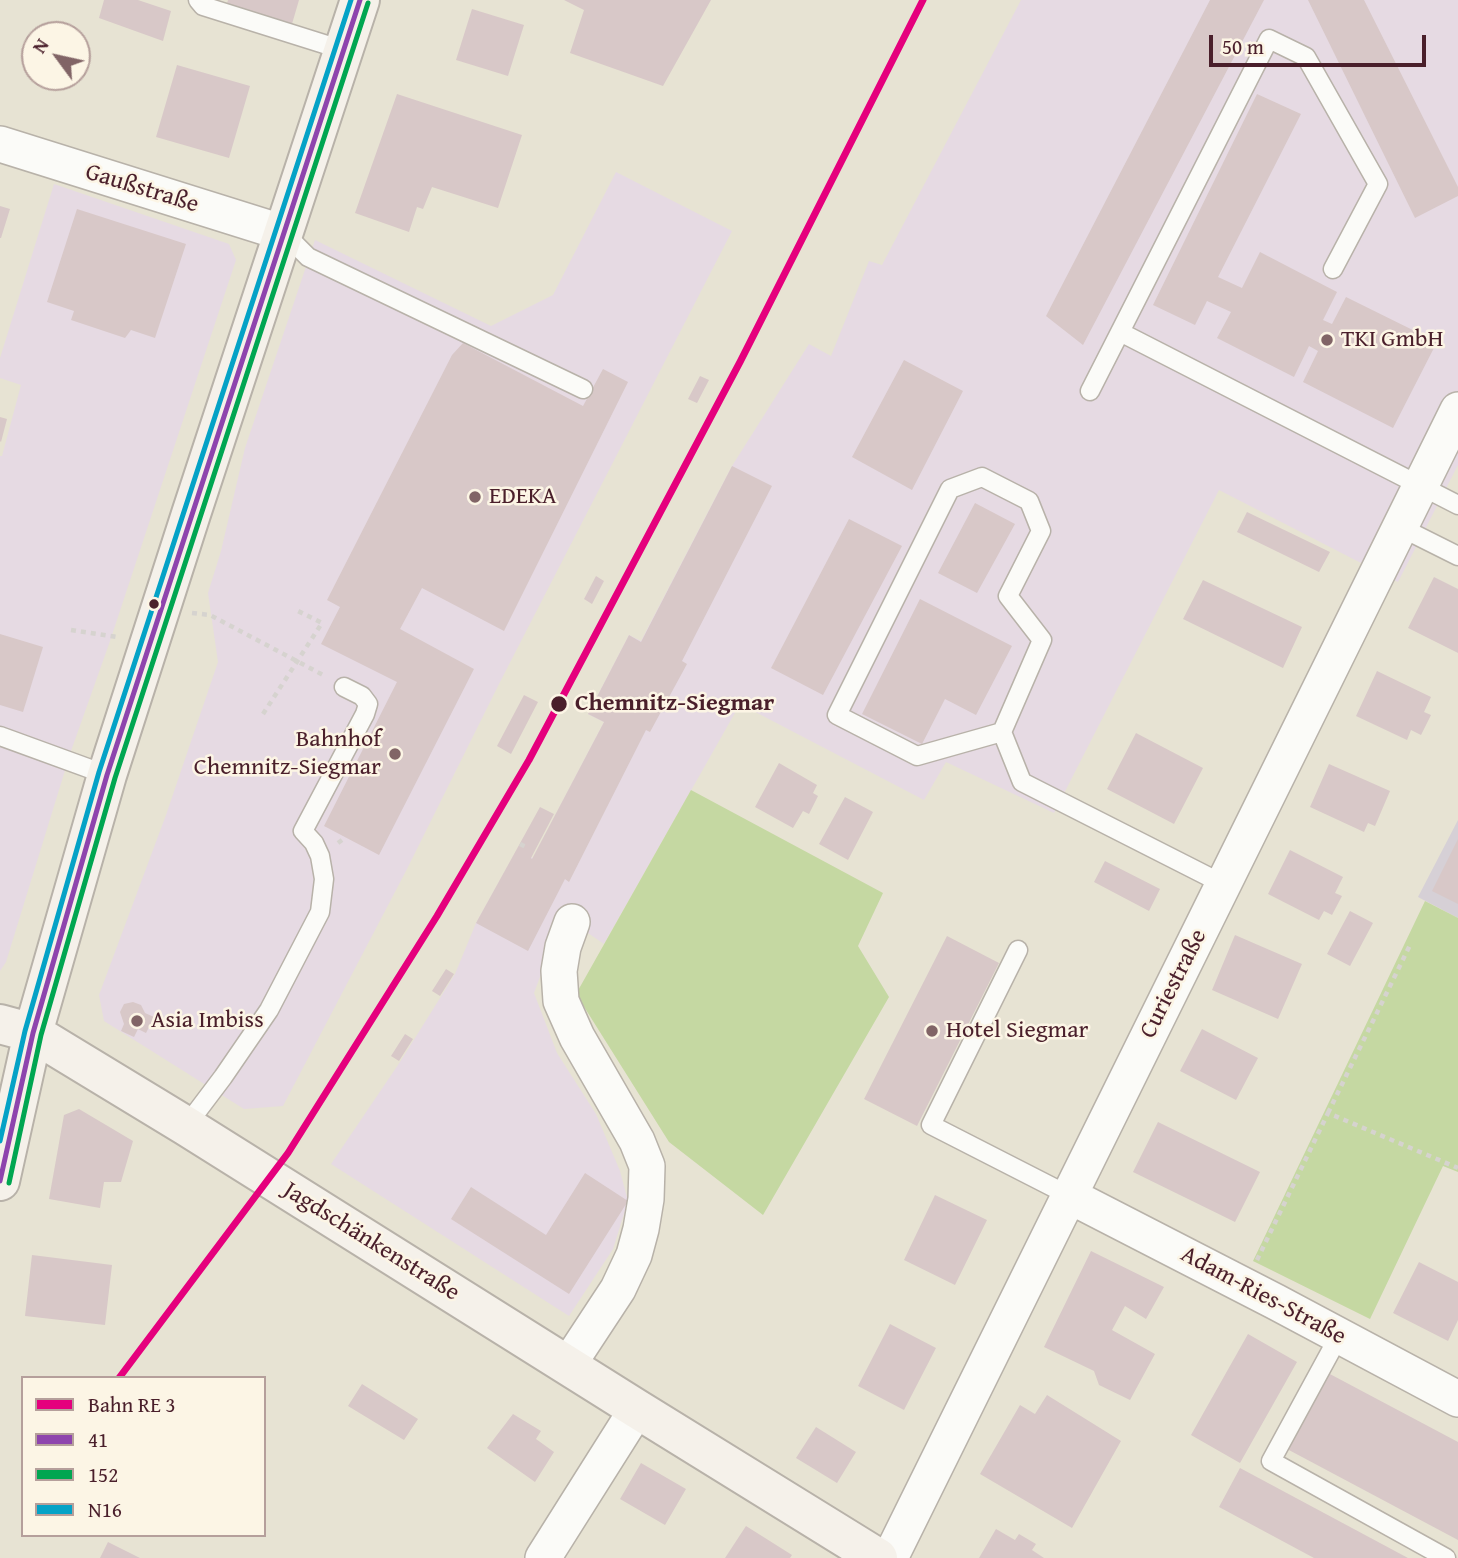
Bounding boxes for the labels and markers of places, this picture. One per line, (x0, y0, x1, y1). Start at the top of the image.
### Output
place label: TKI GmbH (1341, 326, 1443, 354)
marker: TKI GmbH (1319, 332, 1335, 348)
place label: EDEKA (489, 483, 557, 511)
marker: EDEKA (467, 489, 483, 505)
unlabelled marker (147, 597, 161, 611)
place label: Chemnitz-Siegmar (575, 690, 774, 718)
marker: Chemnitz-Siegmar (549, 694, 569, 714)
place label: Bahnhof Chemnitz-Siegmar (194, 726, 381, 782)
marker: Bahnhof Chemnitz-Siegmar (387, 746, 403, 762)
place label: Asia Imbiss (151, 1007, 264, 1035)
marker: Asia Imbiss (129, 1013, 145, 1029)
place label: Hotel Siegmar (946, 1017, 1088, 1045)
marker: Hotel Siegmar (924, 1023, 940, 1039)

